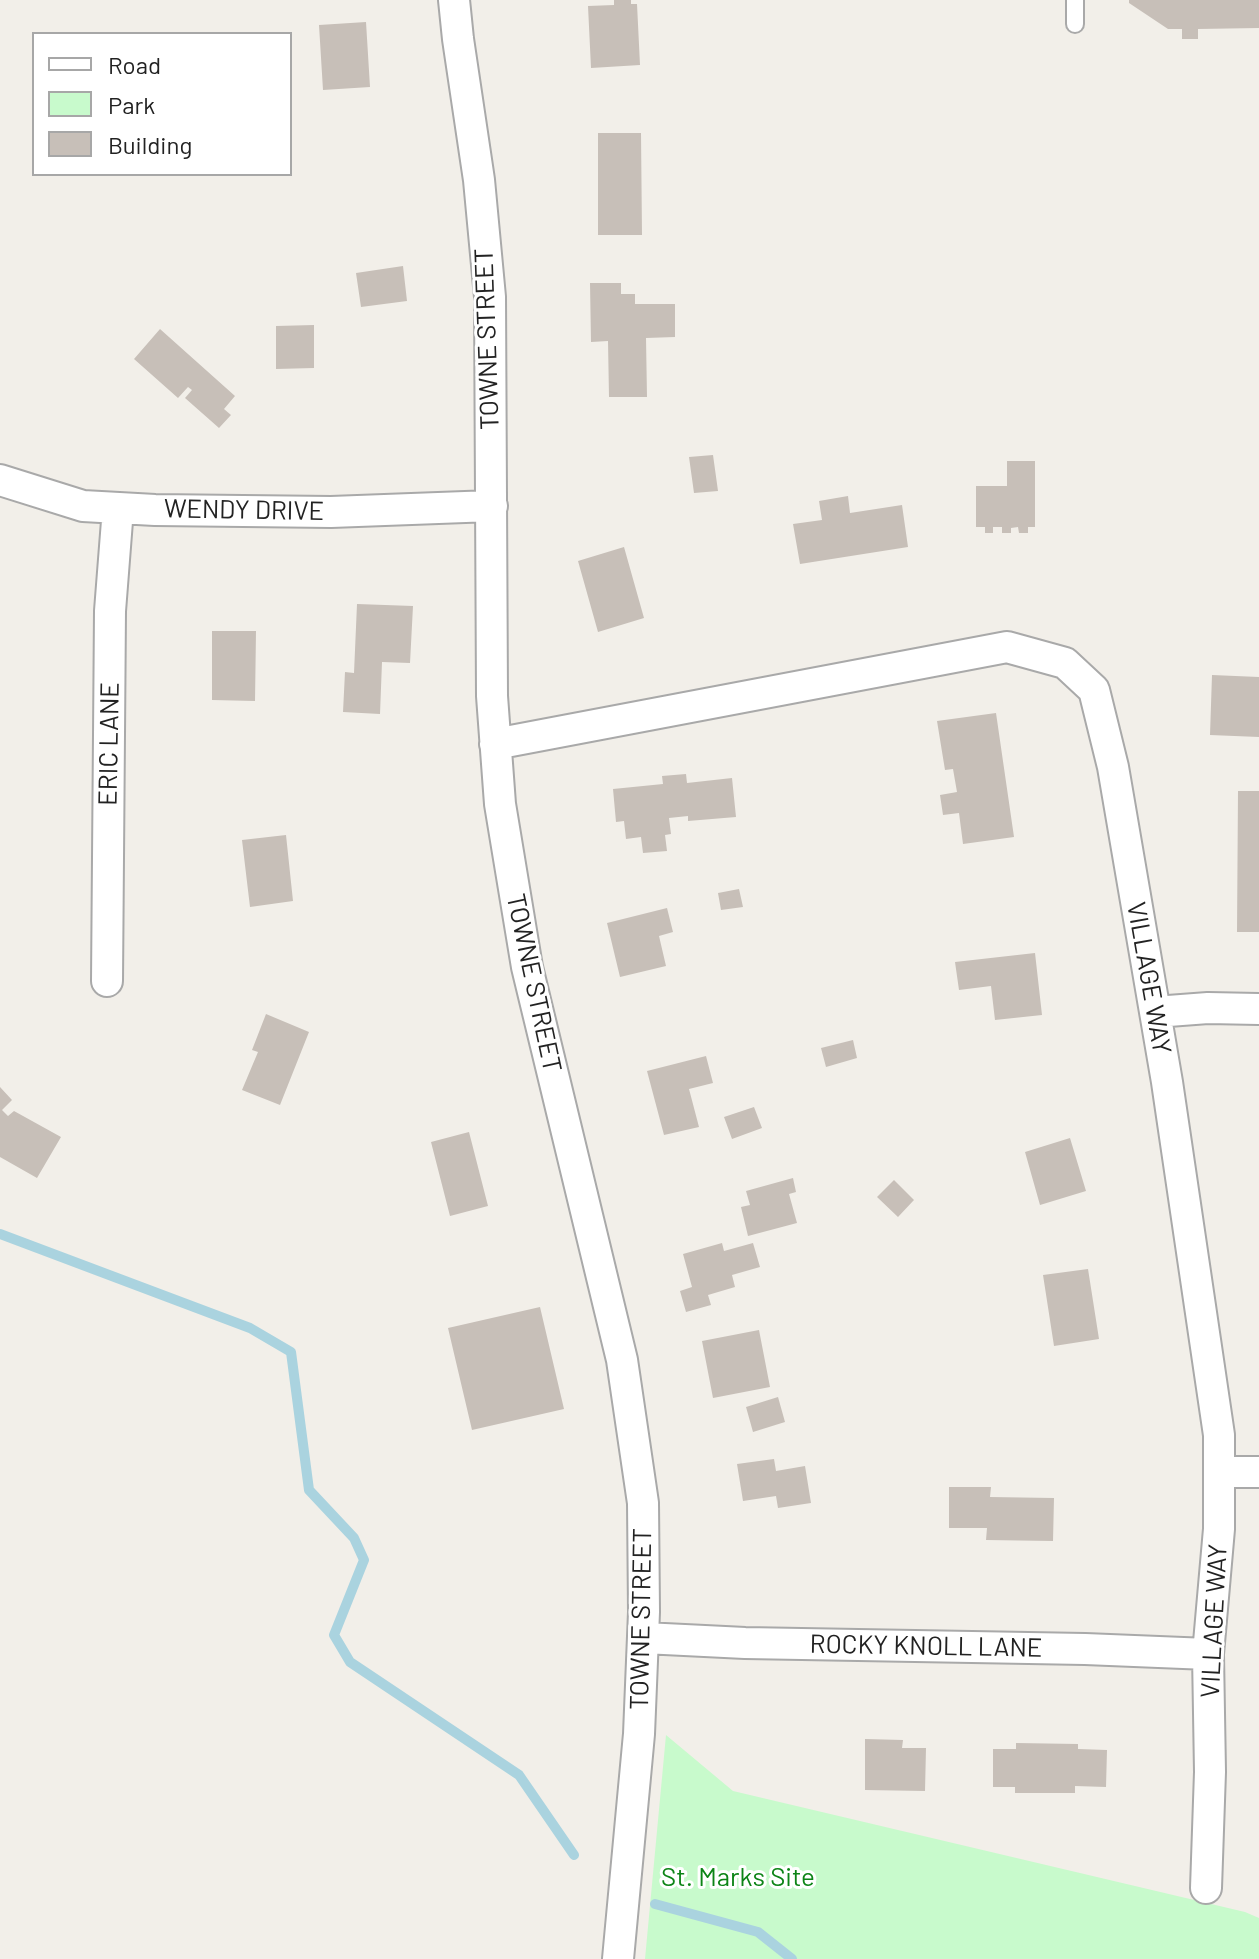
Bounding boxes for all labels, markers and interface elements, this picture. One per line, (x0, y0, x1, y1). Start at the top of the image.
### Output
legend (32, 32, 292, 176)
text: Road (108, 50, 161, 79)
text: Park (108, 90, 155, 119)
text: Building (108, 130, 192, 159)
street label: TOWNE STREET (468, 248, 506, 430)
street label: WENDY DRIVE (164, 493, 324, 527)
street label: ERIC LANE (92, 682, 126, 806)
street label: TOWNE STREET (500, 891, 568, 1075)
street label: VILLAGE WAY (1120, 899, 1178, 1057)
street label: TOWNE STREET (624, 1528, 658, 1710)
street label: VILLAGE WAY (1194, 1543, 1234, 1699)
street label: ROCKY KNOLL LANE (809, 1628, 1043, 1664)
park label: St. Marks Site (661, 1861, 815, 1893)

